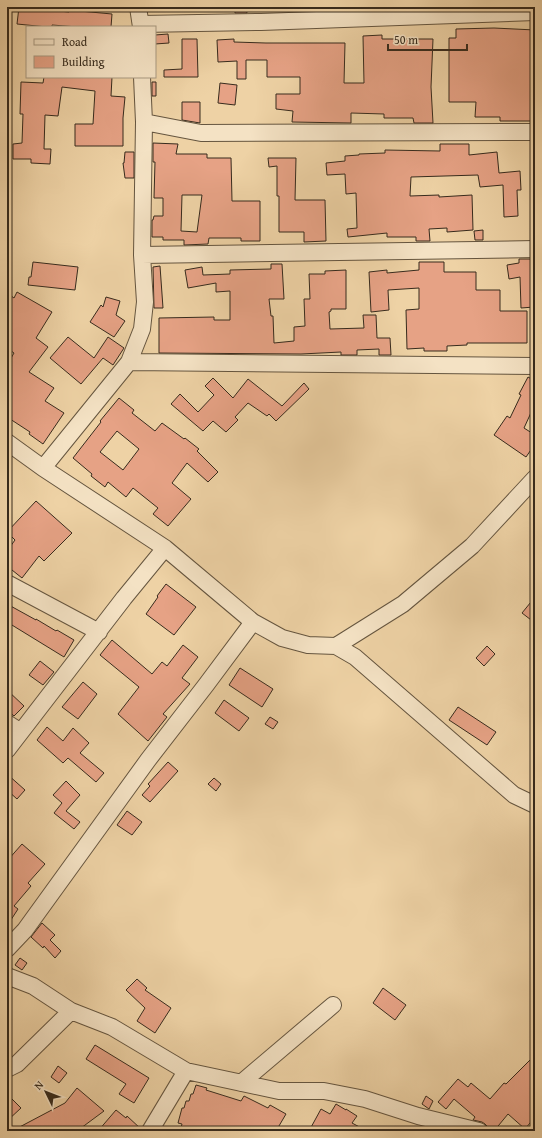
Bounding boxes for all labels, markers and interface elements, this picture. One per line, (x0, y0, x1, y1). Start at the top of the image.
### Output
legend (26, 26, 156, 78)
scale bar (388, 26, 467, 52)
text: 50 m (394, 31, 418, 48)
text: Road (62, 33, 88, 50)
text: Building (62, 53, 105, 70)
north arrow (26, 1072, 66, 1112)
text: N (30, 1077, 47, 1093)

